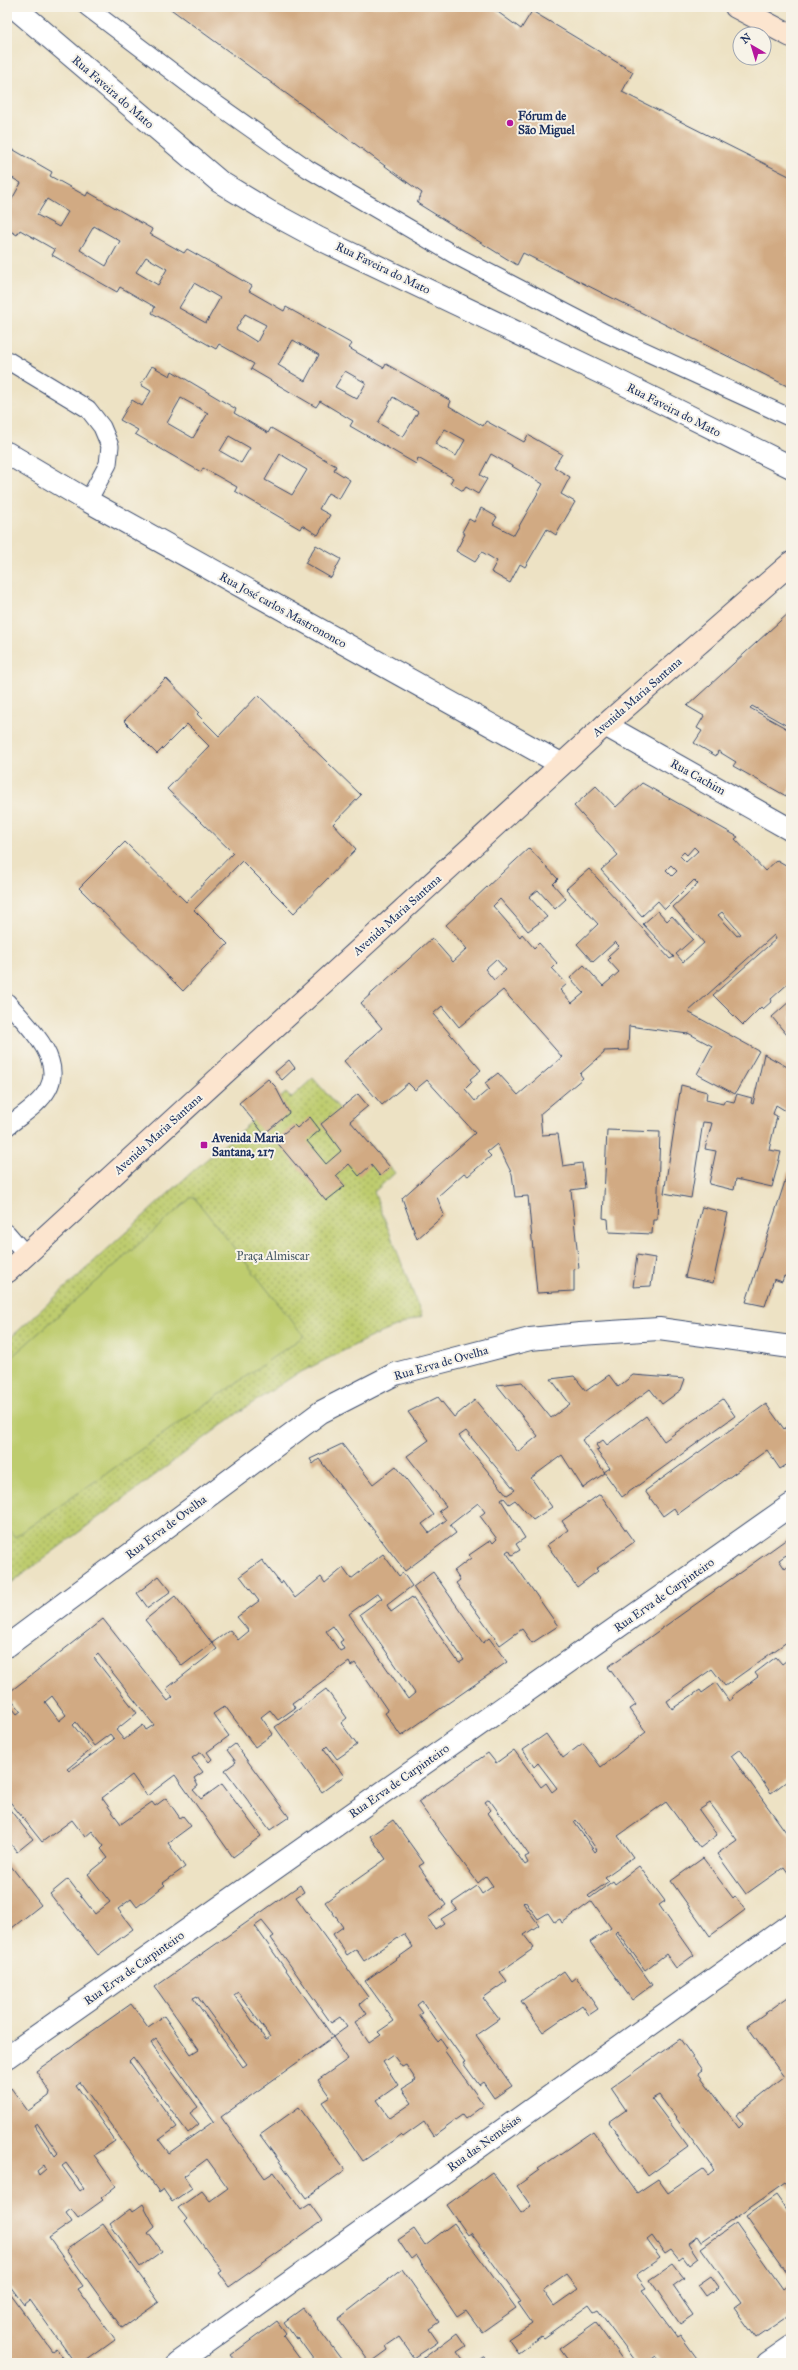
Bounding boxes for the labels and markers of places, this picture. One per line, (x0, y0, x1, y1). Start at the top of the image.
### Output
place label: Fórum de São Miguel (518, 109, 575, 138)
marker: Fórum de São Miguel (505, 118, 515, 128)
place label: Avenida Maria Santana, 217 (211, 1131, 285, 1159)
marker: Avenida Maria Santana, 217 (199, 1140, 209, 1150)

